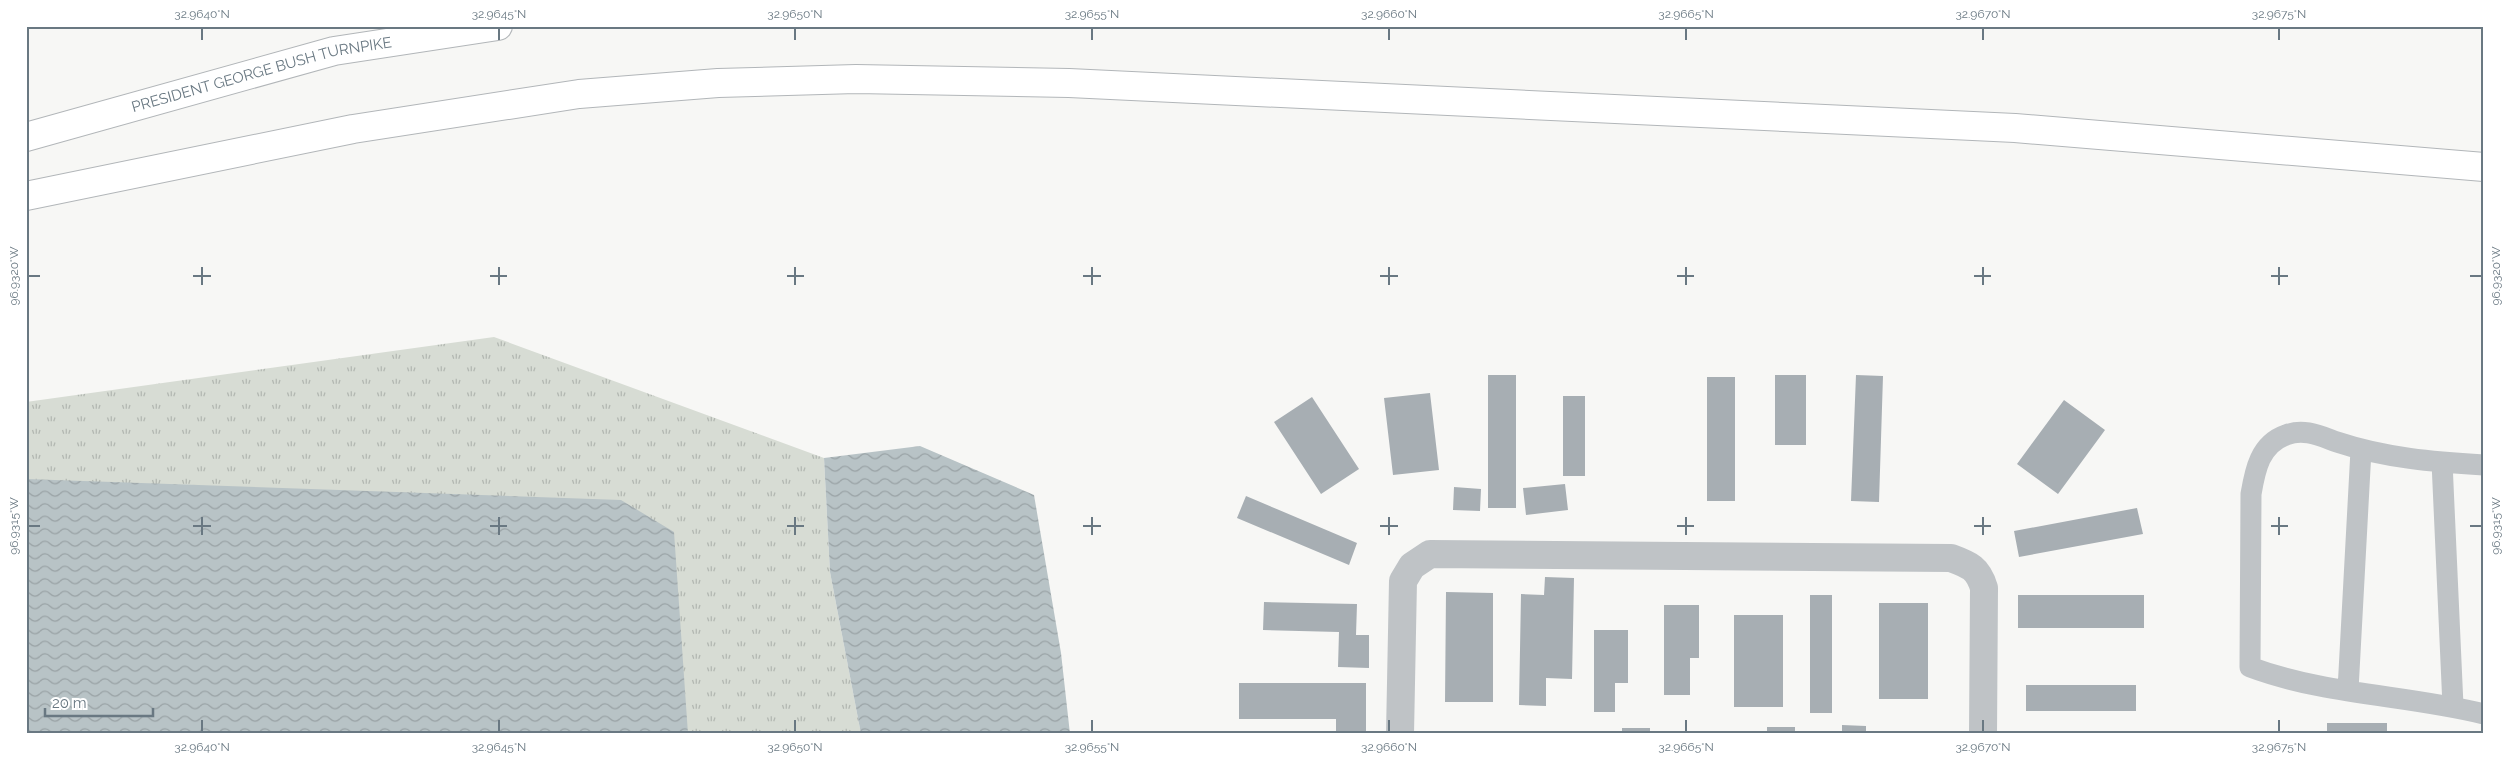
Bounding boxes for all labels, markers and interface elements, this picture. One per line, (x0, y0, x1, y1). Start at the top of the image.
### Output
text: 32.9640°N (174, 7, 230, 21)
text: 32.9645°N (472, 7, 526, 21)
text: 32.9650°N (767, 7, 823, 21)
text: 32.9655°N (1065, 7, 1119, 21)
text: 32.9660°N (1361, 7, 1417, 21)
text: 32.9665°N (1658, 7, 1714, 21)
text: 32.9670°N (1955, 7, 2011, 21)
text: 32.9675°N (2252, 7, 2306, 21)
street label: PRESIDENT GEORGE BUSH TURNPIKE (129, 33, 393, 116)
text: 96.9320°W (7, 246, 21, 306)
text: 96.9320°W (2489, 246, 2503, 306)
text: 96.9315°W (7, 497, 21, 555)
text: 96.9315°W (2489, 497, 2503, 555)
scale bar (45, 685, 152, 717)
text: 20 m (52, 694, 87, 712)
text: 32.9640°N (174, 740, 230, 754)
text: 32.9645°N (472, 740, 526, 754)
text: 32.9650°N (767, 740, 823, 754)
text: 32.9655°N (1065, 740, 1119, 754)
text: 32.9660°N (1361, 740, 1417, 754)
text: 32.9665°N (1658, 740, 1714, 754)
text: 32.9670°N (1955, 740, 2011, 754)
text: 32.9675°N (2252, 740, 2306, 754)

